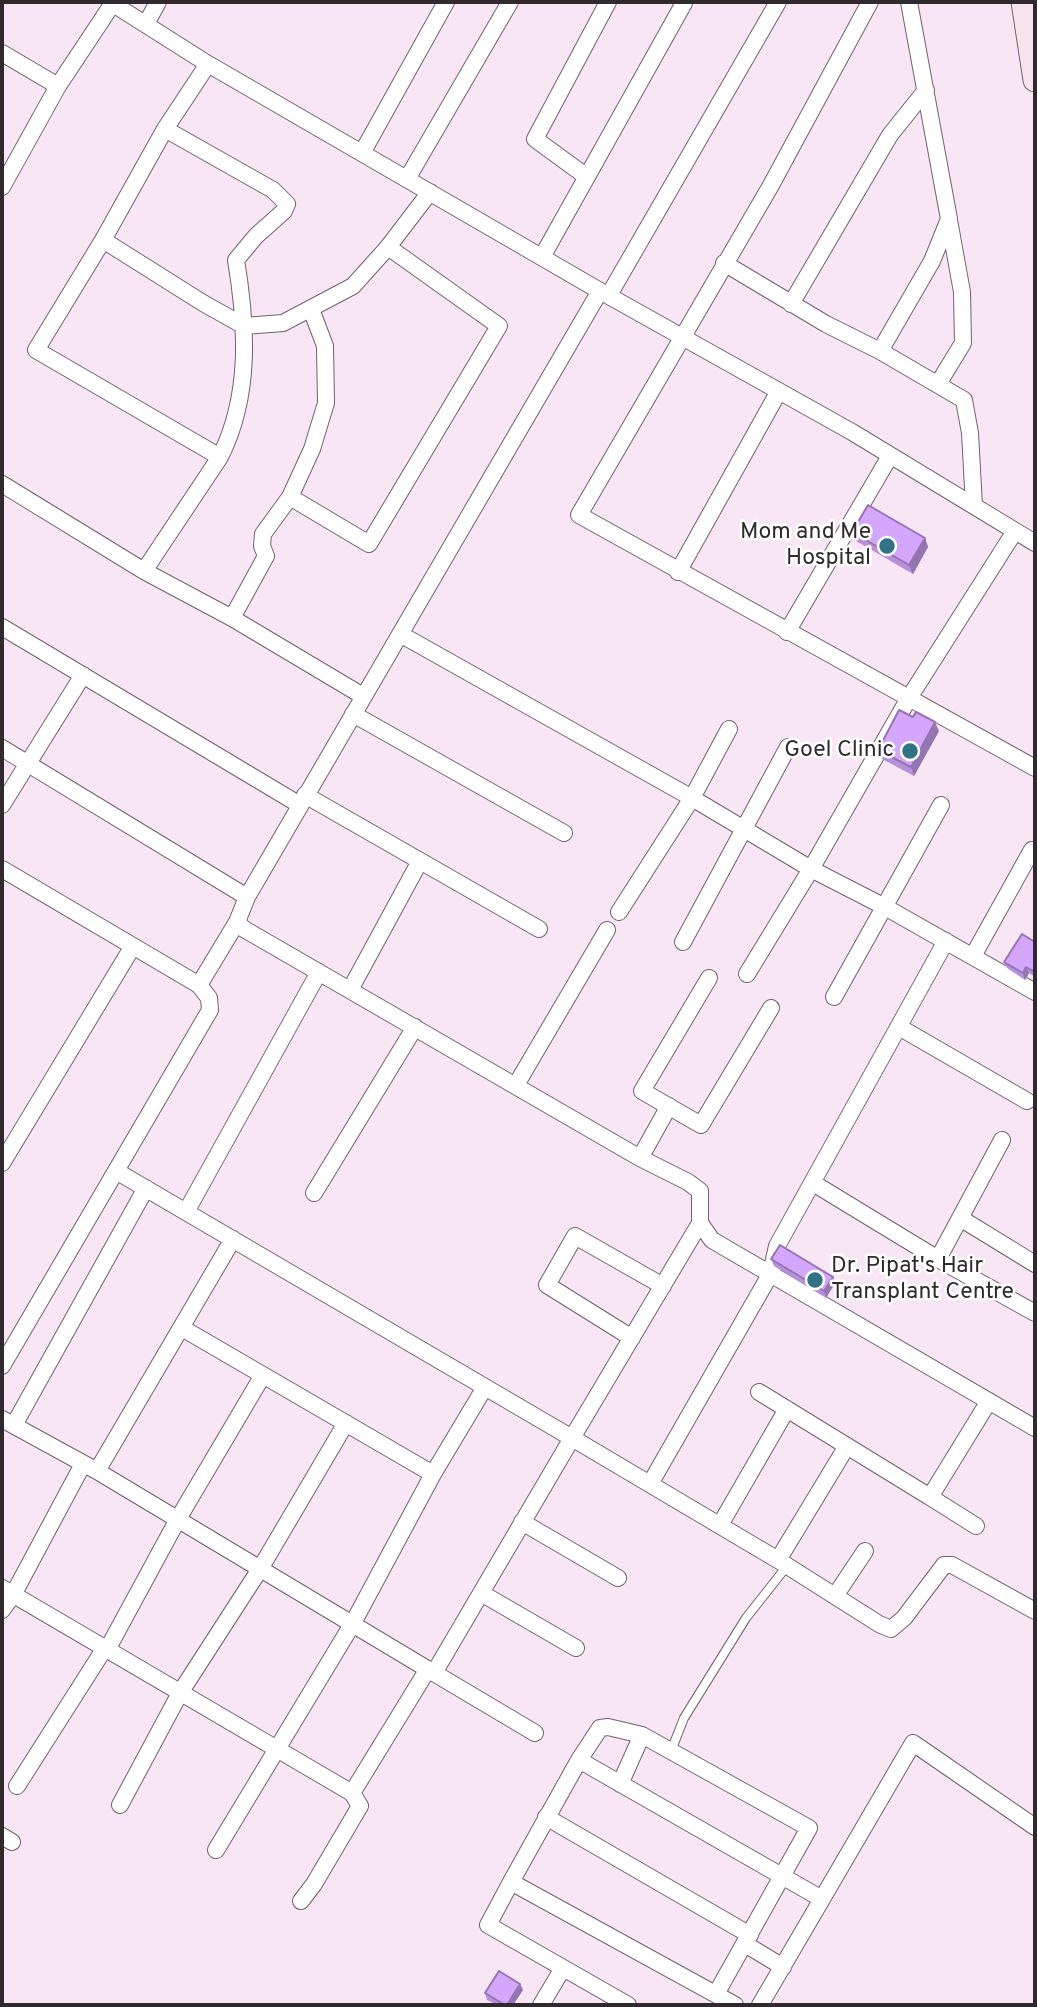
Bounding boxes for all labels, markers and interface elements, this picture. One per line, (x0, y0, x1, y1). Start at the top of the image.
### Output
place label: Mom and Me Hospital (740, 519, 871, 573)
marker: Mom and Me Hospital (877, 536, 897, 556)
place label: Goel Clinic (784, 737, 894, 765)
marker: Goel Clinic (900, 741, 920, 761)
place label: Dr. Pipat's Hair Transplant Centre (831, 1253, 1014, 1307)
marker: Dr. Pipat's Hair Transplant Centre (805, 1270, 825, 1290)

